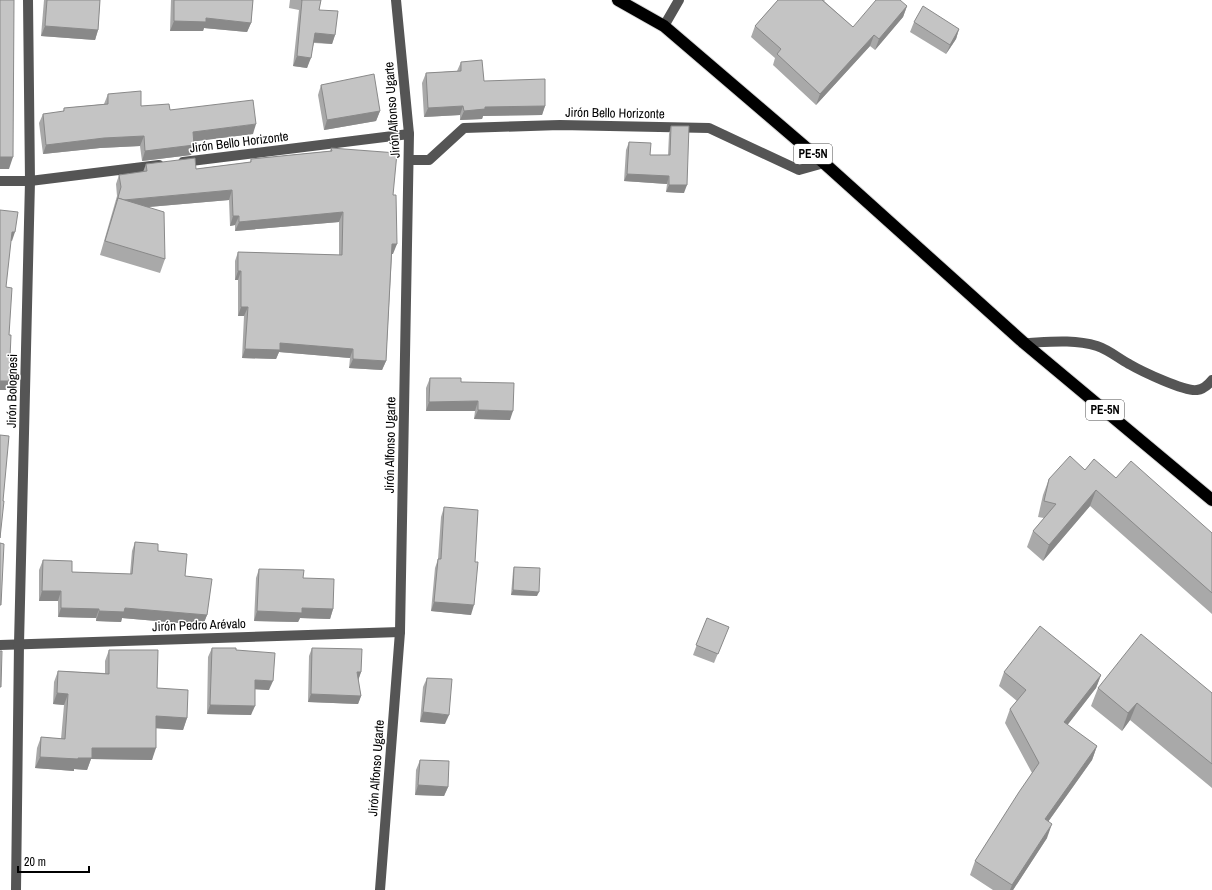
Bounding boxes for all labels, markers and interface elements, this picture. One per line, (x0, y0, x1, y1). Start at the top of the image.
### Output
street label: Jirón Alfonso Ugarte (380, 61, 404, 159)
street label: Jirón Bello Horizonte (565, 104, 665, 122)
street label: Jirón Bello Horizonte (189, 127, 290, 157)
road number: PE-5N (794, 144, 832, 164)
street label: Jirón Bolognesi (3, 354, 21, 428)
street label: Jirón Alfonso Ugarte (381, 396, 399, 493)
road number: PE-5N (1086, 400, 1124, 420)
street label: Jirón Pedro Arévalo (152, 615, 246, 635)
street label: Jirón Alfonso Ugarte (364, 719, 388, 817)
scale bar (18, 848, 89, 874)
text: 20 m (24, 854, 46, 870)

